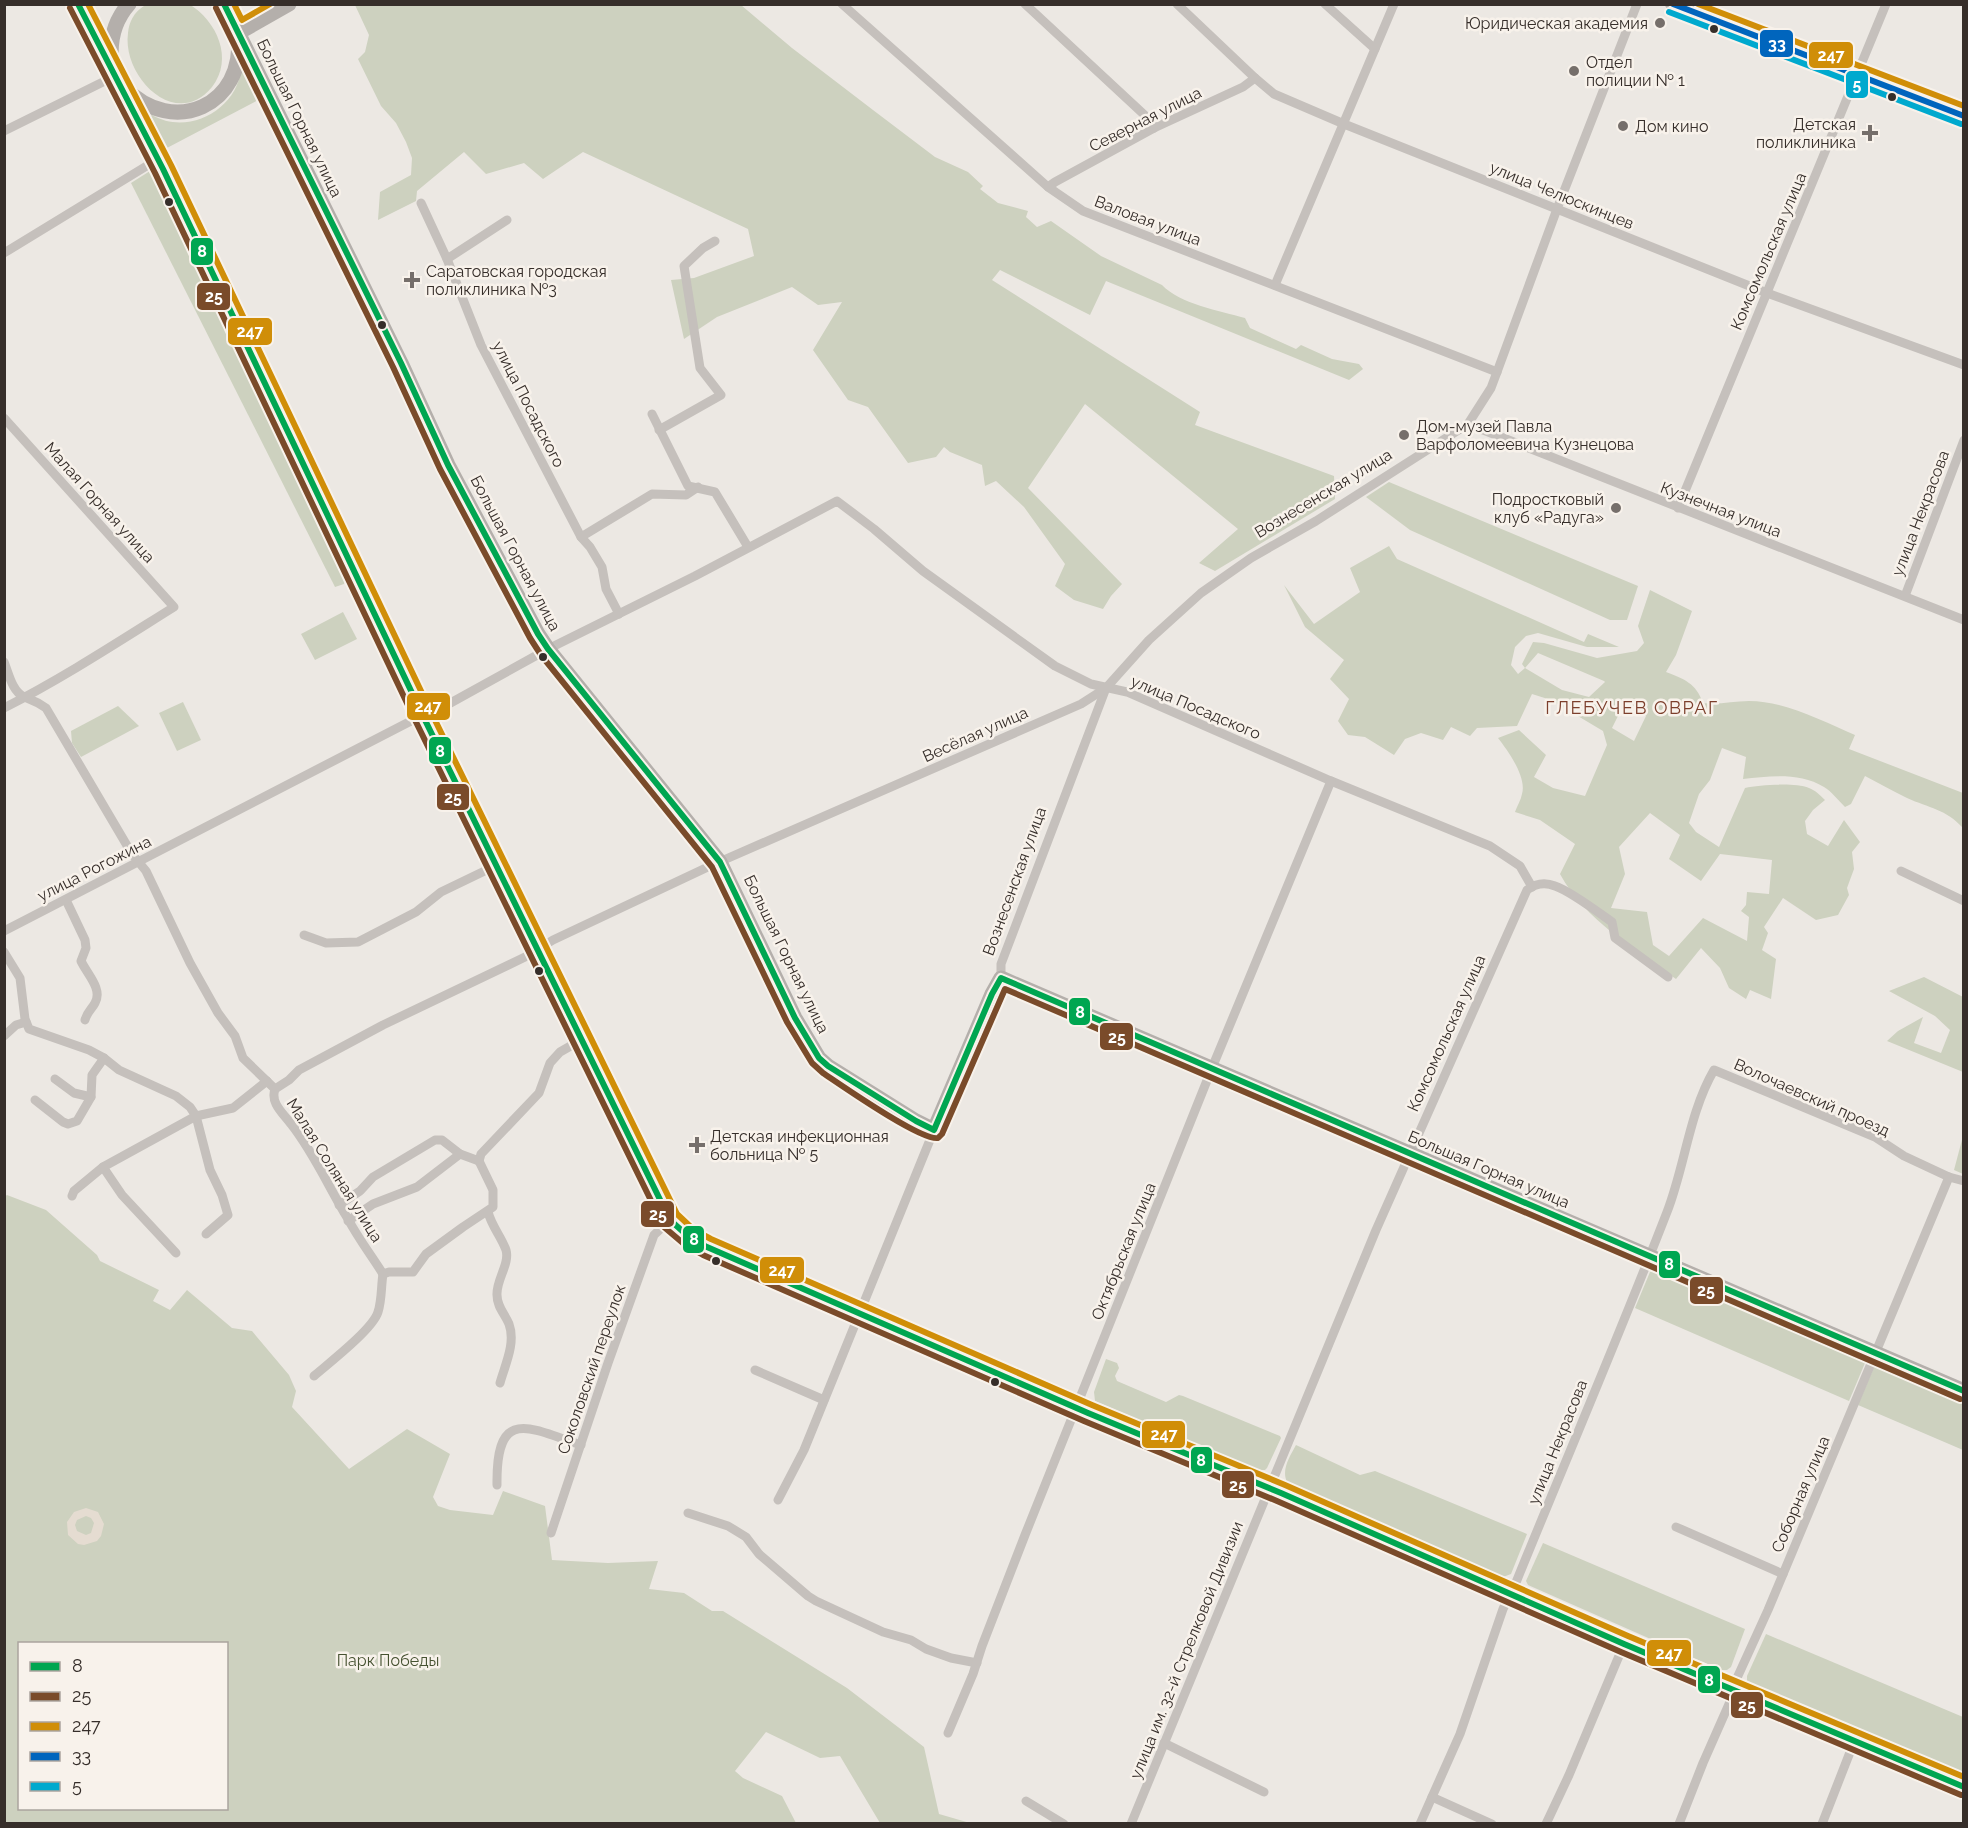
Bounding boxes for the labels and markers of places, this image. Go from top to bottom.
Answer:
place label: Юридическая академия [1465,14,1648,33]
marker: Юридическая академия [1653,16,1667,30]
unlabelled marker [1708,23,1720,35]
place label: Отдел полиции № 1 [1586,53,1685,90]
marker: Отдел полиции № 1 [1567,64,1581,78]
unlabelled marker [1886,91,1898,103]
place label: Детская поликлиника [1756,115,1856,152]
place label: Дом кино [1635,117,1708,136]
marker: Дом кино [1616,119,1630,133]
marker: Детская поликлиника [1861,124,1879,142]
unlabelled marker [163,196,175,208]
place label: Саратовская городская поликлиника №3 [426,262,607,299]
marker: Саратовская городская поликлиника №3 [403,271,421,289]
unlabelled marker [376,319,388,331]
place label: Дом-музей Павла Варфоломеевича Кузнецова [1416,417,1634,454]
marker: Дом-музей Павла Варфоломеевича Кузнецова [1397,428,1411,442]
place label: Подростковый клуб «Радуга» [1492,490,1604,527]
marker: Подростковый клуб «Радуга» [1609,501,1623,515]
unlabelled marker [537,651,549,663]
unlabelled marker [533,965,545,977]
place label: Детская инфекционная больница № 5 [710,1127,889,1164]
marker: Детская инфекционная больница № 5 [688,1136,706,1154]
unlabelled marker [710,1255,722,1267]
unlabelled marker [989,1376,1001,1388]

